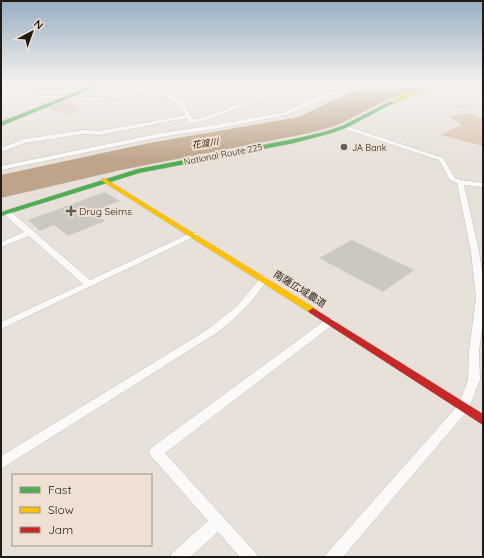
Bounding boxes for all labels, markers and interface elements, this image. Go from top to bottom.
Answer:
north arrow [12,12,52,52]
text: N [31,17,46,32]
water label: 花渡川 [191,135,220,151]
street label: National Route 225 [183,141,263,167]
marker: JA Bank [339,142,349,152]
place label: JA Bank [352,142,387,153]
place label: Drug Seims [79,205,132,218]
marker: Drug Seims [66,206,76,216]
street label: 南薩広域農道 [271,268,329,310]
legend [12,474,152,546]
text: Fast [48,482,72,497]
text: Slow [48,502,74,517]
text: Jam [48,522,73,537]

